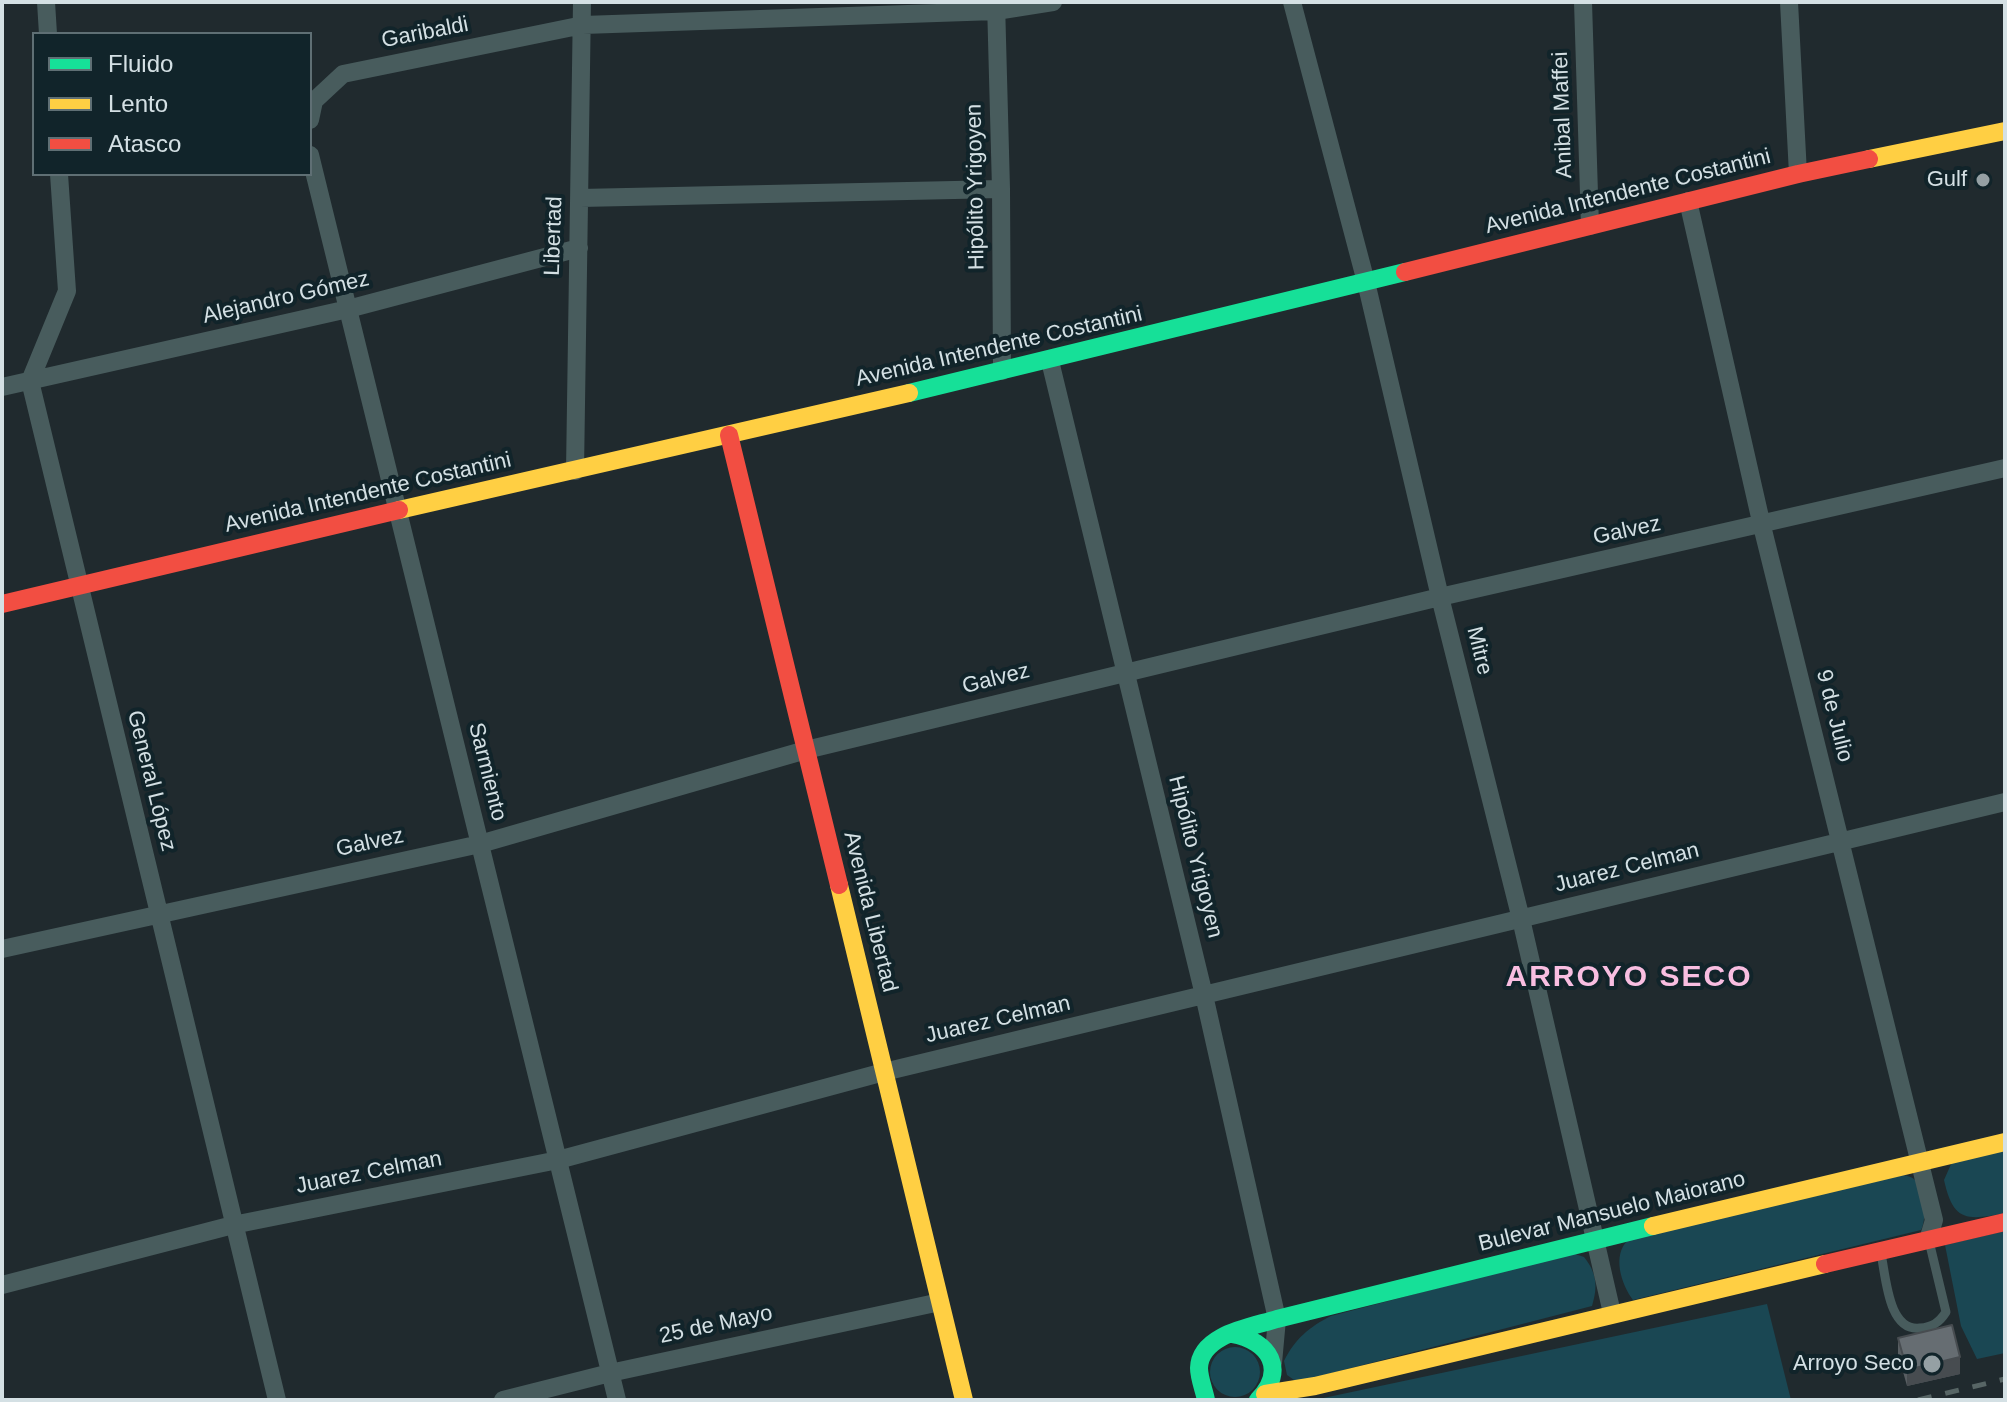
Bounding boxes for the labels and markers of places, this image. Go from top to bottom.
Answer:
place label: Gulf [1927,167,1967,193]
marker: Gulf [1974,171,1992,189]
place label: Arroyo Seco [1793,1351,1914,1377]
marker: Arroyo Seco [1921,1353,1943,1375]

